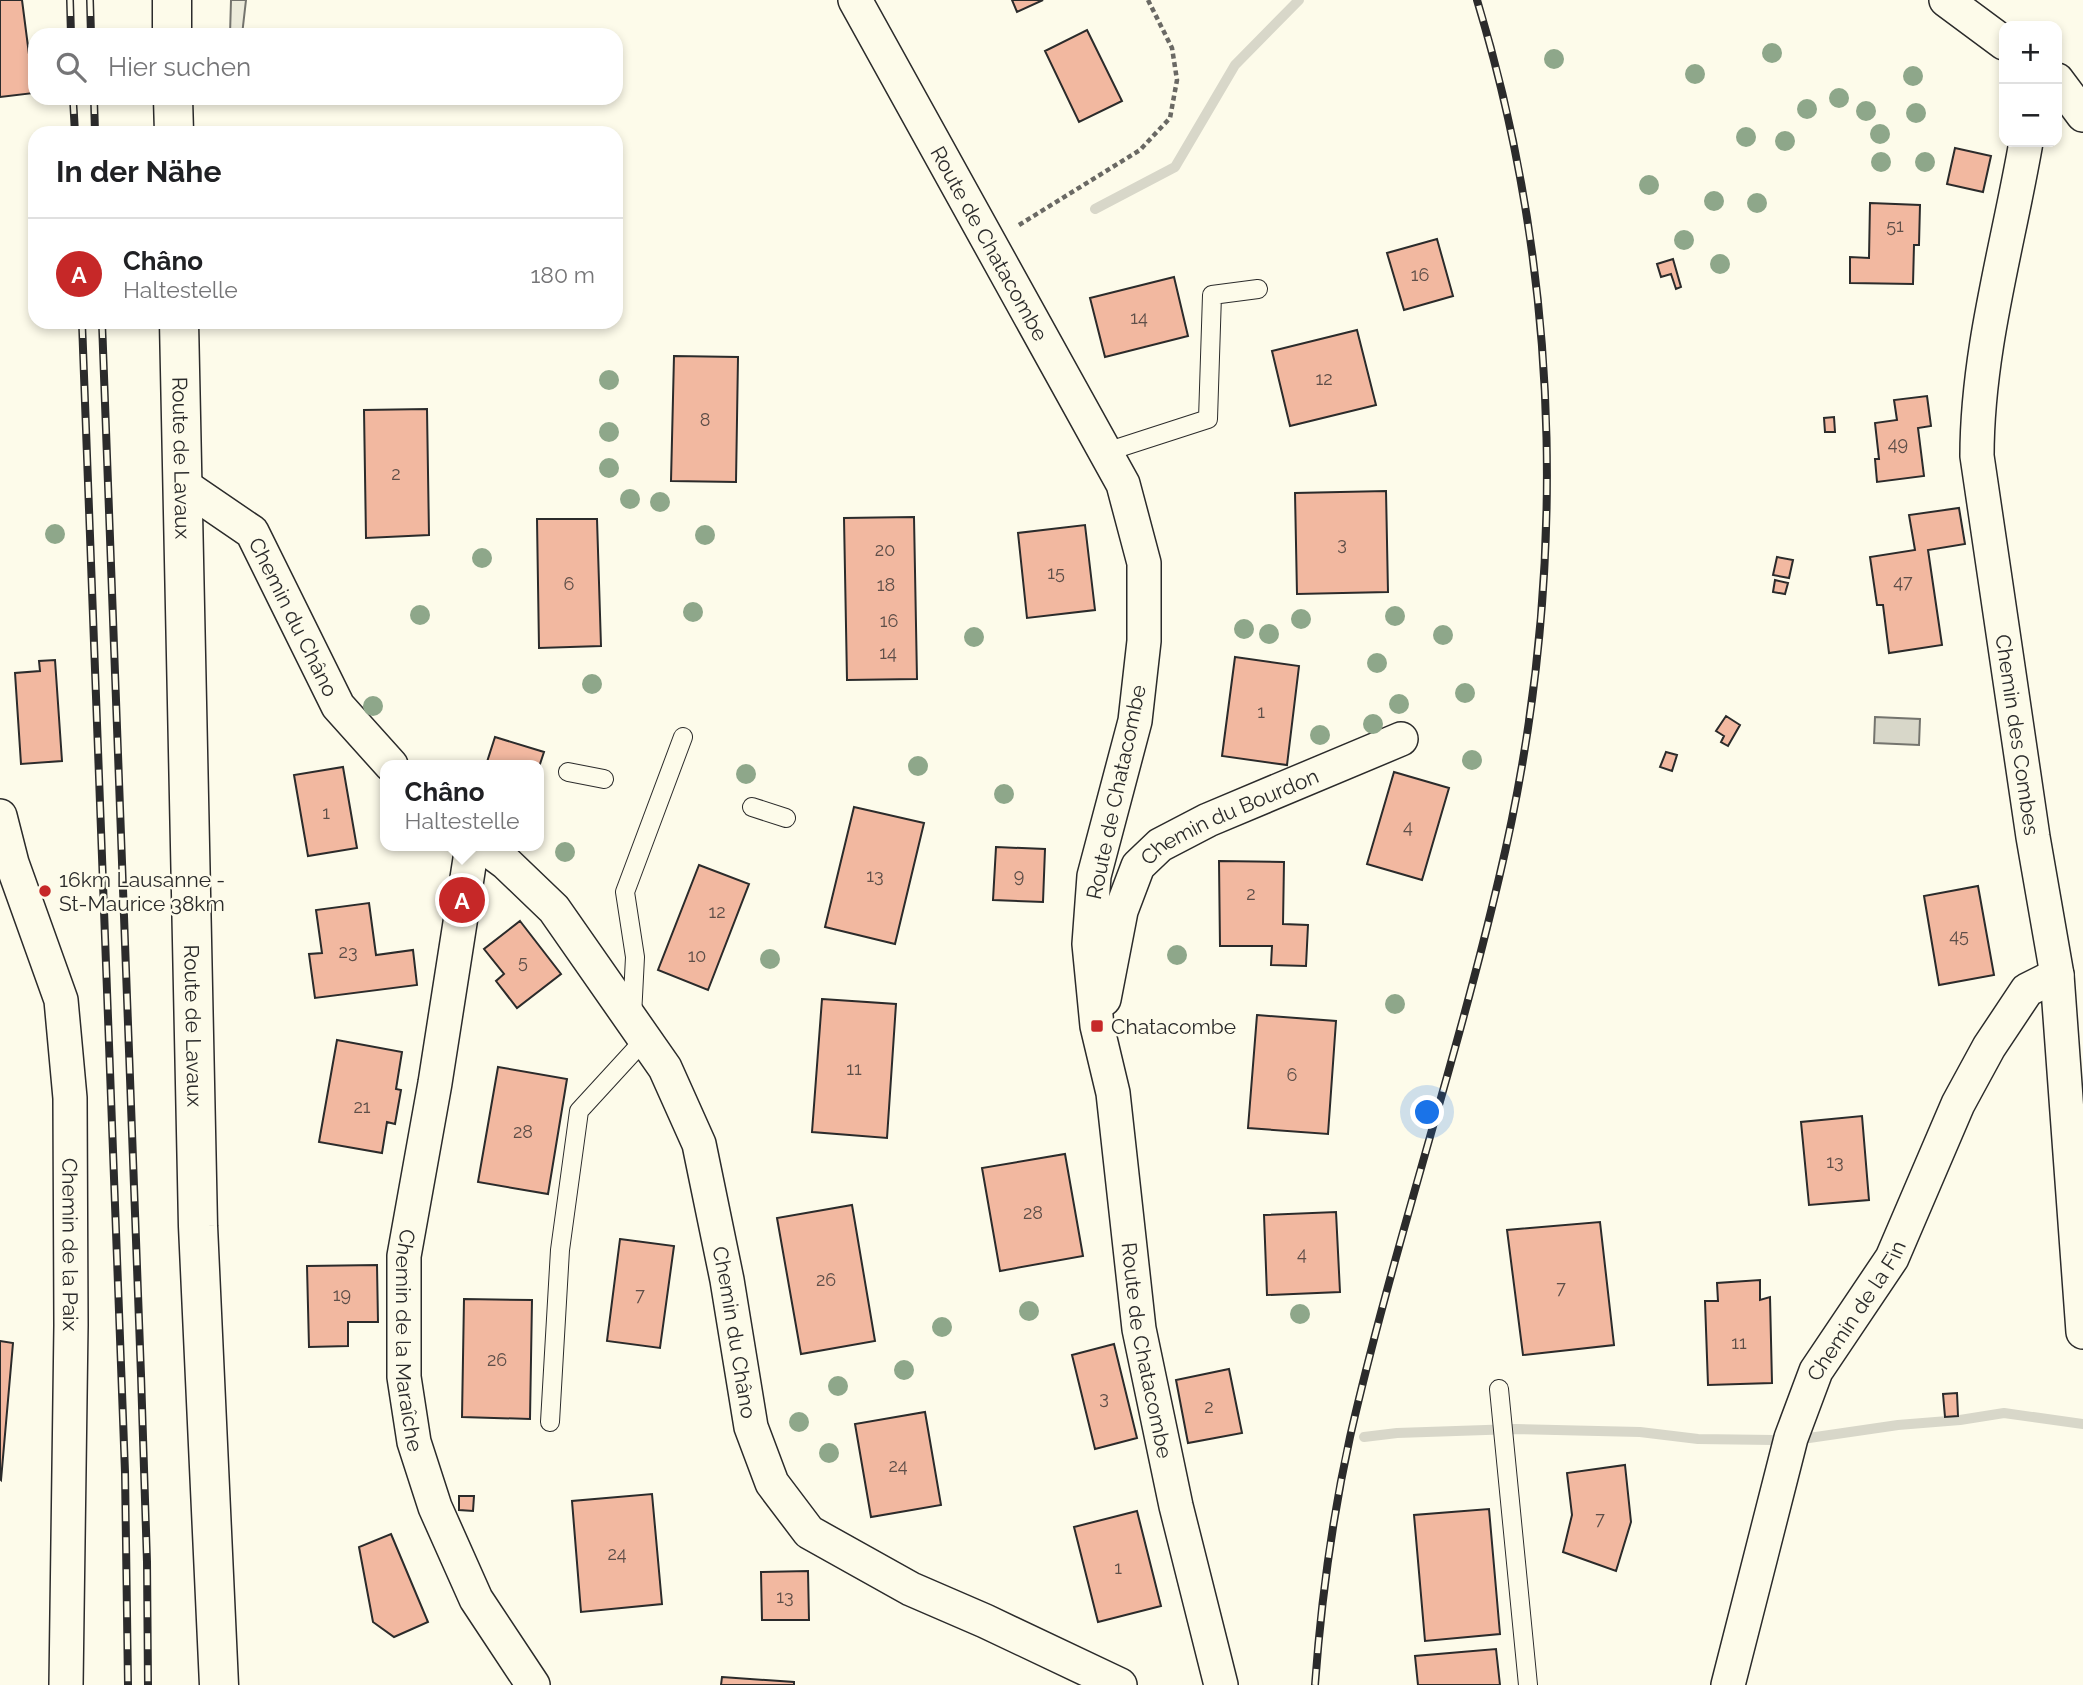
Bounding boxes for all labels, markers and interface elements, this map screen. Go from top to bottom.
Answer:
map controls [1999,21,2062,147]
button: + [1999,21,2062,84]
search box [28,28,623,105]
icon: search [52,48,90,86]
text: Hier suchen [108,52,251,82]
button: − [1999,84,2062,147]
street label: Route de Chatacombe [926,141,1054,345]
text: In der Nähe [56,154,221,189]
house number: 51 [1886,215,1904,236]
text: Châno [123,246,203,276]
text: A [71,261,87,288]
text: 180 m [530,261,595,288]
house number: 16 [1411,264,1429,285]
text: Haltestelle [123,276,238,303]
house number: 14 [1130,307,1148,328]
house number: 12 [1315,368,1333,389]
street label: Route de Lavaux [168,376,196,540]
house number: 8 [700,409,710,430]
house number: 49 [1888,433,1908,454]
house number: 2 [391,463,401,484]
street label: Chemin du Châno [244,533,344,700]
house number: 3 [1337,533,1347,554]
house number: 20 [875,539,895,560]
house number: 15 [1047,562,1065,583]
house number: 47 [1893,571,1913,592]
house number: 6 [564,573,575,594]
house number: 18 [877,574,895,595]
house number: 16 [880,610,898,631]
street label: Chemin des Combes [1991,632,2045,837]
house number: 14 [879,642,897,663]
street label: Route de Chatacombe [1081,682,1151,902]
house number: 1 [1257,701,1265,722]
popup [380,760,544,851]
street label: Chemin du Bourdon [1135,763,1322,870]
text: Châno [405,777,485,807]
house number: 1 [322,802,330,823]
text: Haltestelle [405,807,519,834]
house number: 4 [1403,816,1413,837]
house number: 13 [866,865,884,886]
house number: 9 [1014,865,1024,886]
place label: 16km Lausanne - St-Maurice 38km [59,867,225,916]
pin: A [439,874,485,926]
marker: 16km Lausanne - St-Maurice 38km [37,883,53,899]
house number: 2 [1246,883,1256,904]
house number: 12 [708,901,726,922]
house number: 45 [1949,925,1969,946]
house number: 23 [339,941,358,962]
street label: Route de Lavaux [180,944,208,1108]
house number: 10 [688,945,706,966]
house number: 5 [518,951,528,972]
place label: Chatacombe [1111,1014,1236,1039]
marker: Chatacombe [1089,1018,1105,1034]
house number: 11 [846,1058,862,1079]
house number: 6 [1287,1064,1298,1085]
your location [1410,1095,1444,1129]
house number: 21 [353,1096,371,1117]
house number: 28 [513,1121,533,1142]
house number: 13 [1826,1151,1844,1172]
street label: Chemin de la Paix [58,1158,84,1332]
house number: 28 [1023,1202,1043,1223]
street label: Chemin de la Maraîche [392,1227,429,1455]
street label: Chemin de la Fin [1801,1237,1911,1384]
street label: Route de Chatacombe [1117,1241,1178,1460]
house number: 4 [1297,1243,1307,1264]
street label: Chemin du Châno [708,1244,762,1420]
house number: 26 [816,1269,836,1290]
house number: 7 [1556,1277,1566,1298]
house number: 19 [333,1284,351,1305]
house number: 7 [635,1284,645,1305]
house number: 11 [1731,1332,1747,1353]
house number: 26 [487,1349,507,1370]
house number: 3 [1099,1387,1109,1408]
house number: 2 [1204,1396,1214,1417]
house number: 24 [888,1455,908,1476]
house number: 7 [1595,1508,1605,1529]
house number: 24 [607,1543,627,1564]
house number: 1 [1114,1557,1122,1578]
house number: 13 [776,1586,794,1607]

